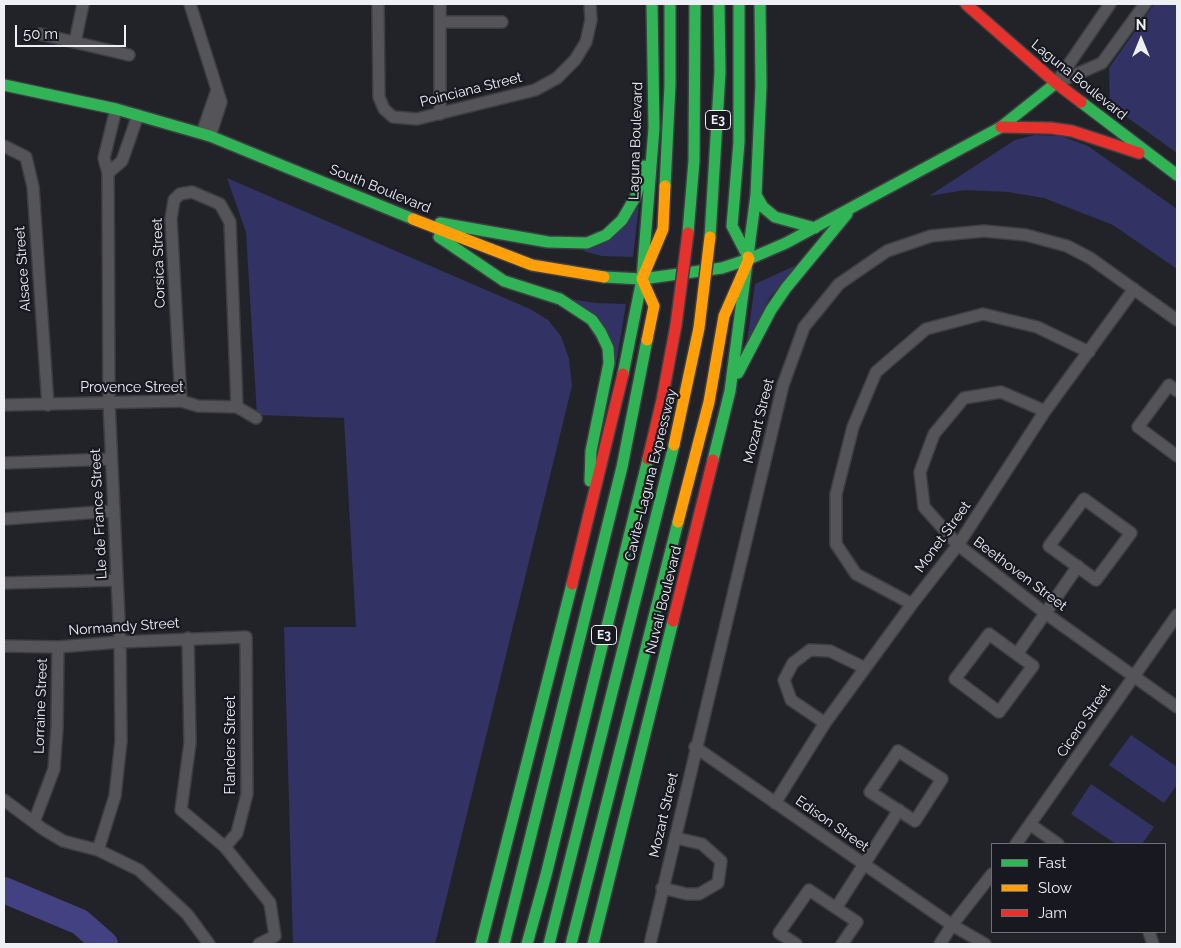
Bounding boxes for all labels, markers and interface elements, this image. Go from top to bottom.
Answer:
scale bar [18,15,129,47]
north arrow [1116,15,1166,65]
text: N [1136,17,1146,33]
text: 50 m [23,25,58,43]
street label: Laguna Boulevard [1028,36,1130,124]
street label: Poinciana Street [418,69,524,111]
street label: Laguna Boulevard [626,82,646,200]
road number: E3 [706,110,730,130]
street label: South Boulevard [327,161,433,217]
street label: Corsica Street [149,218,169,308]
street label: Alsace Street [12,226,34,312]
street label: Mozart Street [740,377,778,465]
street label: Provence Street [80,380,184,396]
street label: Cavite–Laguna Expressway [621,387,681,563]
street label: Lle de France Street [87,448,111,580]
street label: Monet Street [912,498,974,576]
street label: Beethoven Street [970,533,1070,615]
street label: Nuvali Boulevard [642,544,686,656]
street label: Normandy Street [68,615,180,639]
road number: E3 [592,626,616,644]
street label: Lorraine Street [31,658,51,754]
street label: Cicero Street [1054,682,1114,760]
street label: Flanders Street [223,696,239,794]
street label: Mozart Street [646,771,682,859]
street label: Edison Street [792,793,872,855]
legend [991,843,1166,933]
text: Fast [1038,854,1066,872]
text: Slow [1038,879,1072,897]
text: Jam [1038,904,1067,922]

